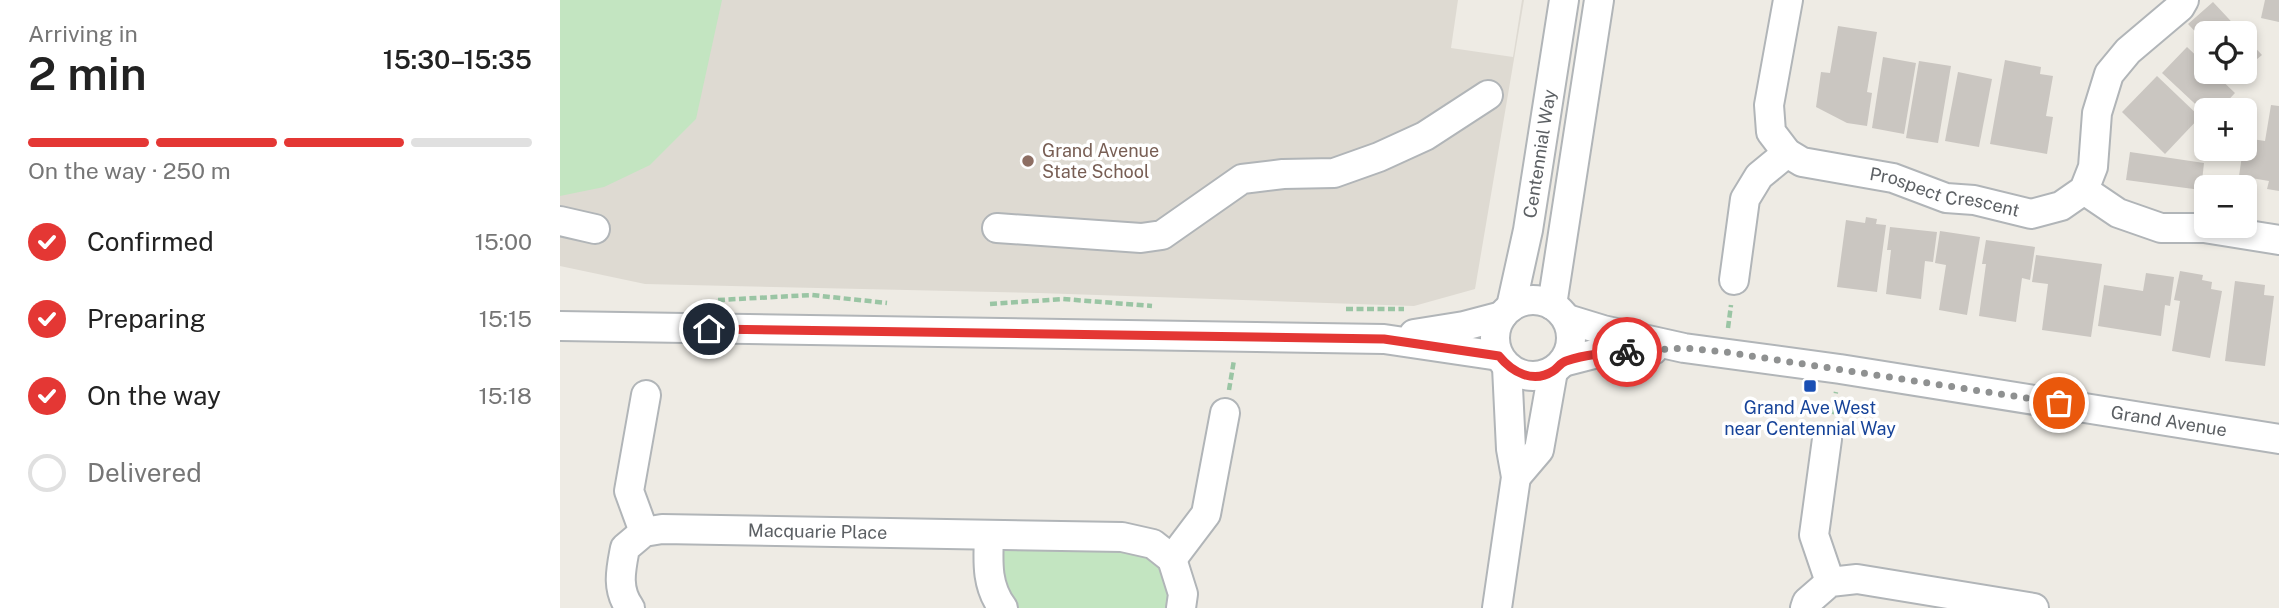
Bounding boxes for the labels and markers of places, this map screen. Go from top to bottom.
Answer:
place label: Grand Avenue State School [1042,140,1159,182]
marker: Grand Avenue State School [1020,153,1036,169]
pin [679,299,739,359]
pin [2029,373,2089,433]
marker: Grand Ave West near Centennial Way [1802,378,1818,394]
place label: Grand Ave West near Centennial Way [1724,397,1896,439]

